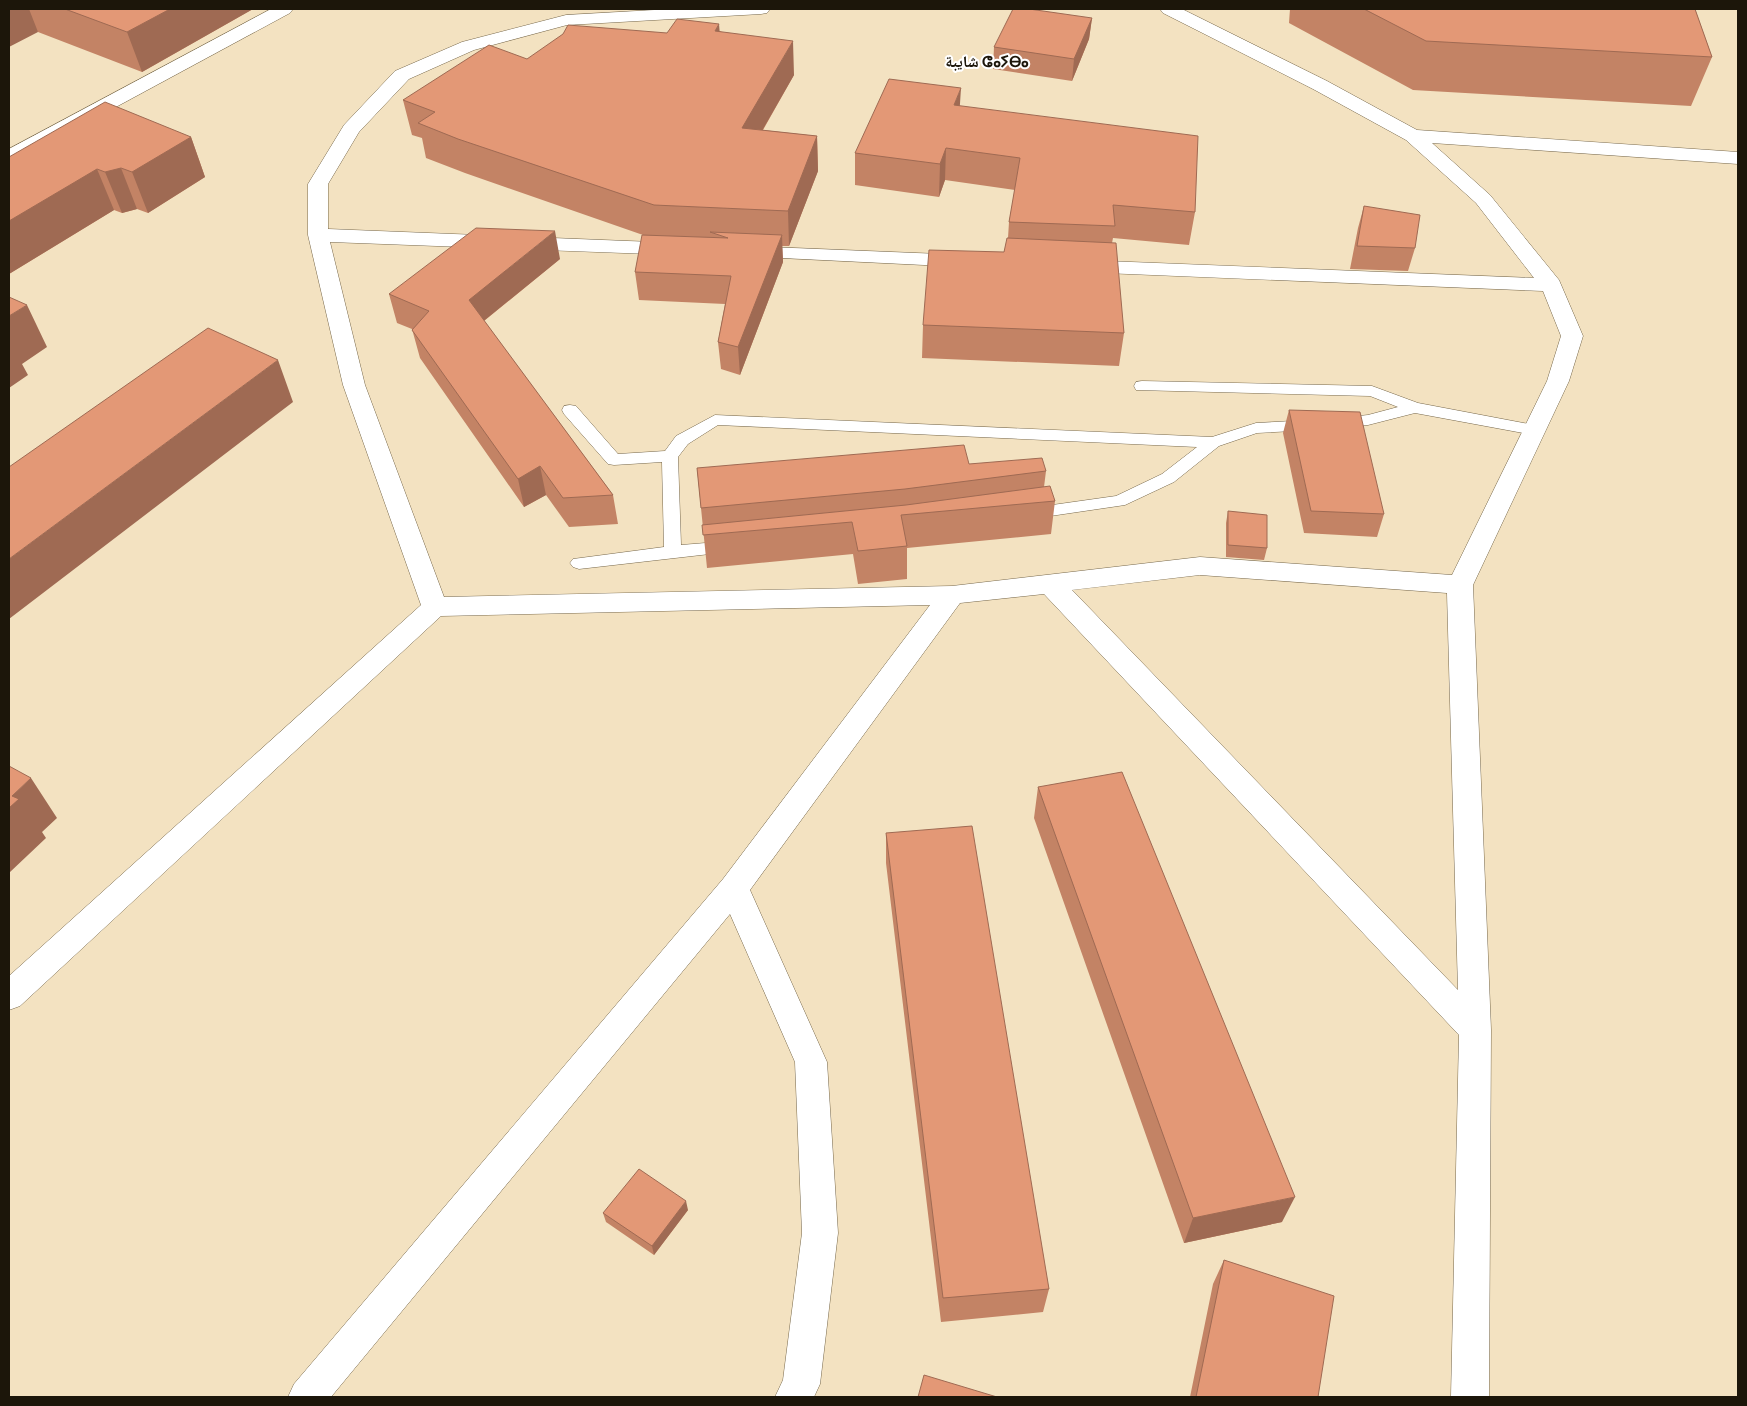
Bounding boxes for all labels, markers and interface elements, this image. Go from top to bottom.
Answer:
district label: شايبة ⵛⴰⵢⴱⴰ [945,50,1029,72]

